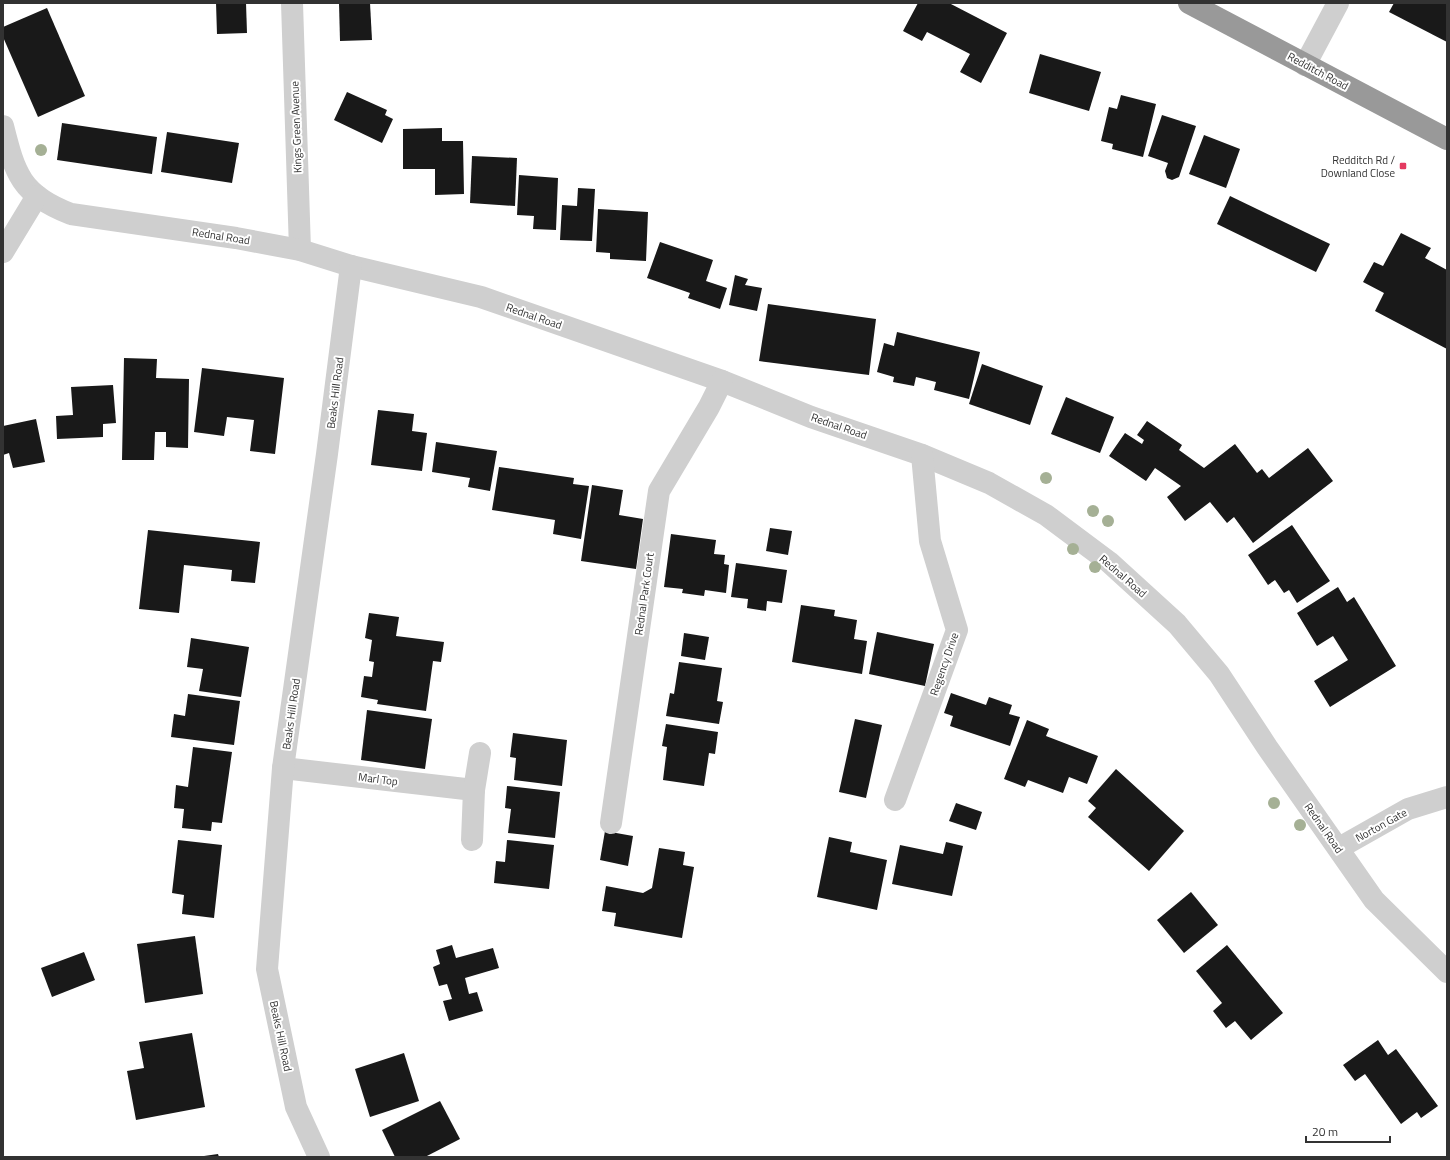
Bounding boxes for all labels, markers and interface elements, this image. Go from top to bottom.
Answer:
street label: Redditch Road [1285,48,1352,94]
street label: Kings Green Avenue [286,80,306,173]
place label: Redditch Rd / Downland Close [1321,152,1395,181]
marker: Redditch Rd / Downland Close [1398,161,1408,171]
street label: Rednal Road [191,224,251,248]
street label: Rednal Road [504,299,564,333]
street label: Beaks Hill Road [323,356,347,430]
street label: Rednal Road [809,409,869,443]
street label: Rednal Road [1096,551,1150,601]
street label: Rednal Park Court [630,552,658,636]
street label: Regency Drive [926,630,962,698]
street label: Beaks Hill Road [278,677,304,751]
street label: Marl Top [357,769,399,789]
street label: Rednal Road [1301,800,1347,857]
street label: Norton Gate [1352,804,1410,846]
street label: Beaks Hill Road [266,999,296,1073]
scale bar [1306,1118,1390,1144]
text: 20 m [1312,1122,1338,1141]

